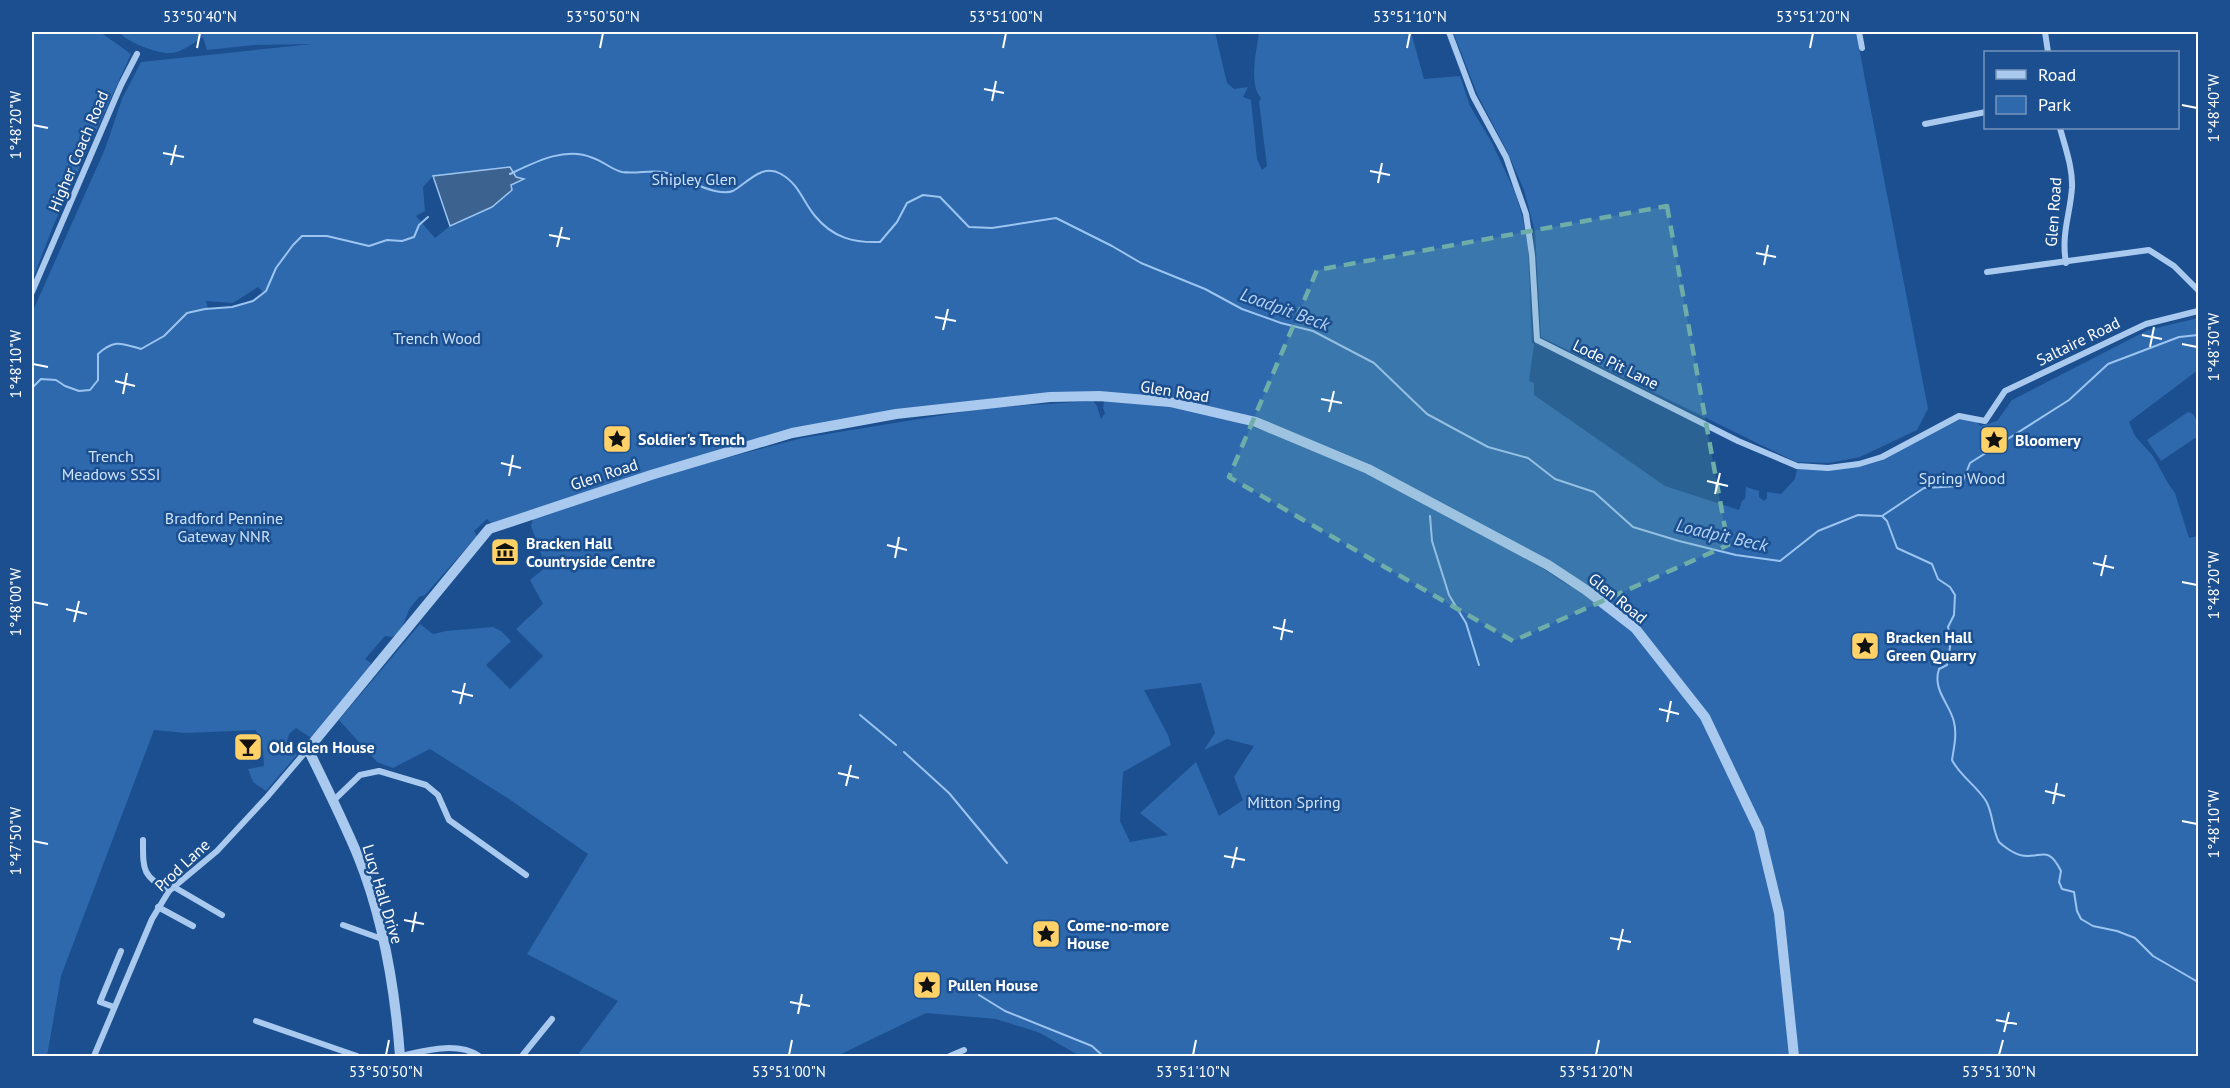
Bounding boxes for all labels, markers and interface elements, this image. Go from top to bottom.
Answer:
text: 53°50'40"N [163,7,237,26]
text: 53°50'50"N [566,7,640,26]
text: 53°51'00"N [969,7,1043,26]
text: 53°51'10"N [1373,7,1447,26]
text: 53°51'20"N [1776,7,1850,26]
legend [1984,51,2179,129]
text: Road [2038,63,2076,86]
text: 1°48'40"W [2204,73,2223,142]
street label: Higher Coach Road [44,88,112,214]
text: 1°48'20"W [6,90,25,159]
text: Park [2038,93,2071,116]
park label: Shipley Glen [651,169,737,189]
street label: Glen Road [2041,177,2065,247]
water label: Loadpit Beck [1237,282,1334,336]
street label: Saltaire Road [2033,312,2123,370]
text: 1°48'30"W [2204,312,2223,381]
park label: Trench Wood [393,328,481,348]
text: 1°48'10"W [6,329,25,398]
street label: Lode Pit Lane [1570,335,1662,393]
street label: Glen Road [1139,376,1211,406]
place icon: Soldier's Trench [601,423,633,455]
place icon: Bloomery [1978,424,2010,456]
place label: Soldier's Trench [638,429,745,449]
place label: Bloomery [2015,430,2081,450]
park label: Trench Meadows SSSI [62,446,160,484]
street label: Glen Road [568,454,640,494]
park label: Spring Wood [1919,468,2005,488]
park label: Bradford Pennine Gateway NNR [165,508,283,546]
water label: Loadpit Beck [1674,513,1771,557]
place label: Bracken Hall Countryside Centre [526,533,655,571]
museum icon: Bracken Hall Countryside Centre [489,536,521,568]
text: 1°48'20"W [2204,550,2223,619]
text: 1°48'00"W [6,567,25,636]
street label: Glen Road [1585,568,1651,628]
place label: Bracken Hall Green Quarry [1886,627,1977,665]
place icon: Bracken Hall Green Quarry [1849,630,1881,662]
bar icon: Old Glen House [232,731,264,763]
place label: Old Glen House [269,737,375,757]
text: 1°48'10"W [2204,789,2223,858]
park label: Mitton Spring [1247,792,1341,812]
text: 1°47'50"W [6,806,25,875]
street label: Prod Lane [150,834,214,896]
street label: Lucy Hall Drive [358,842,408,946]
place label: Come-no-more House [1067,915,1169,953]
place icon: Come-no-more House [1030,918,1062,950]
place icon: Pullen House [911,969,943,1001]
place label: Pullen House [948,975,1038,995]
text: 53°50'50"N [349,1062,423,1081]
text: 53°51'00"N [752,1062,826,1081]
text: 53°51'10"N [1156,1062,1230,1081]
text: 53°51'20"N [1559,1062,1633,1081]
text: 53°51'30"N [1962,1062,2036,1081]

